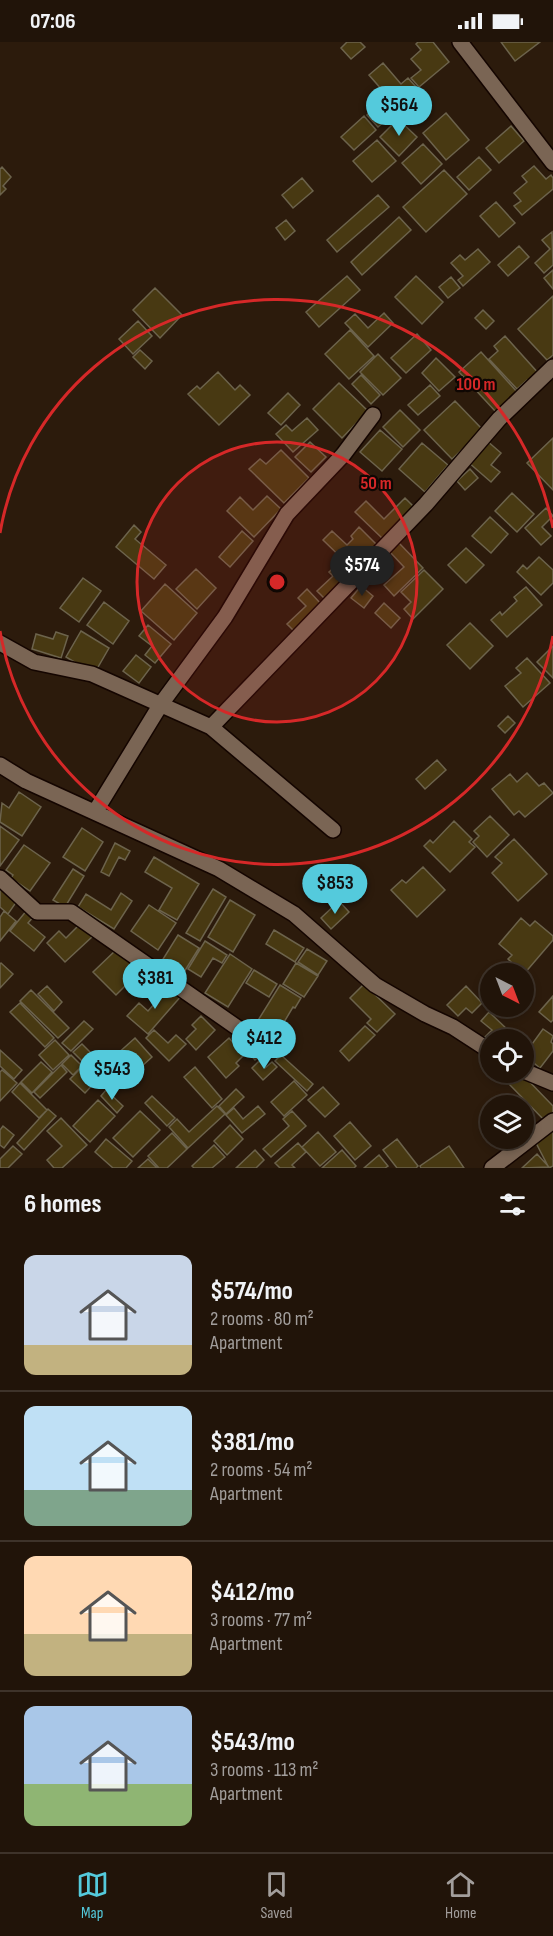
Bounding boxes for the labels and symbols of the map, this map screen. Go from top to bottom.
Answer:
pin: $564 [363,86,435,137]
text: 100 m [457,374,496,395]
text: 50 m [360,473,392,494]
pin: $574 [326,546,398,597]
centre of rings [267,572,287,592]
pin: $853 [299,864,371,915]
pin: $381 [119,959,191,1010]
north arrow [480,963,534,1017]
pin: $412 [228,1019,300,1070]
pin: $543 [76,1050,148,1101]

